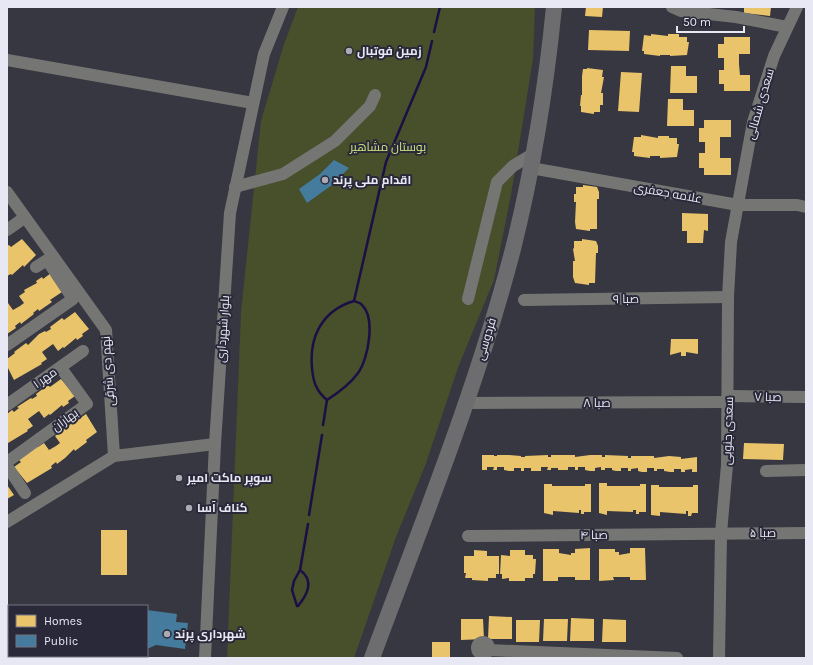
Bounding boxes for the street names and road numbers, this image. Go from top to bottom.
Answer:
street label: سعدی شمالی [743,67,777,141]
street label: علامه جعفری [633,180,703,206]
street label: صبا ۹ [613,292,639,306]
street label: بلوار شهرداری [214,295,232,363]
street label: فردوسی [473,316,499,362]
street label: نهم دی شرقی [99,335,118,406]
street label: مهر ۱ [30,365,60,391]
street label: صبا ۷ [754,390,782,404]
street label: صبا ۸ [583,396,611,410]
street label: سعدی جنوبی [720,396,736,465]
street label: بهاران [49,406,81,434]
street label: صبا ۵ [750,526,776,540]
street label: صبا ۴ [580,528,608,542]

